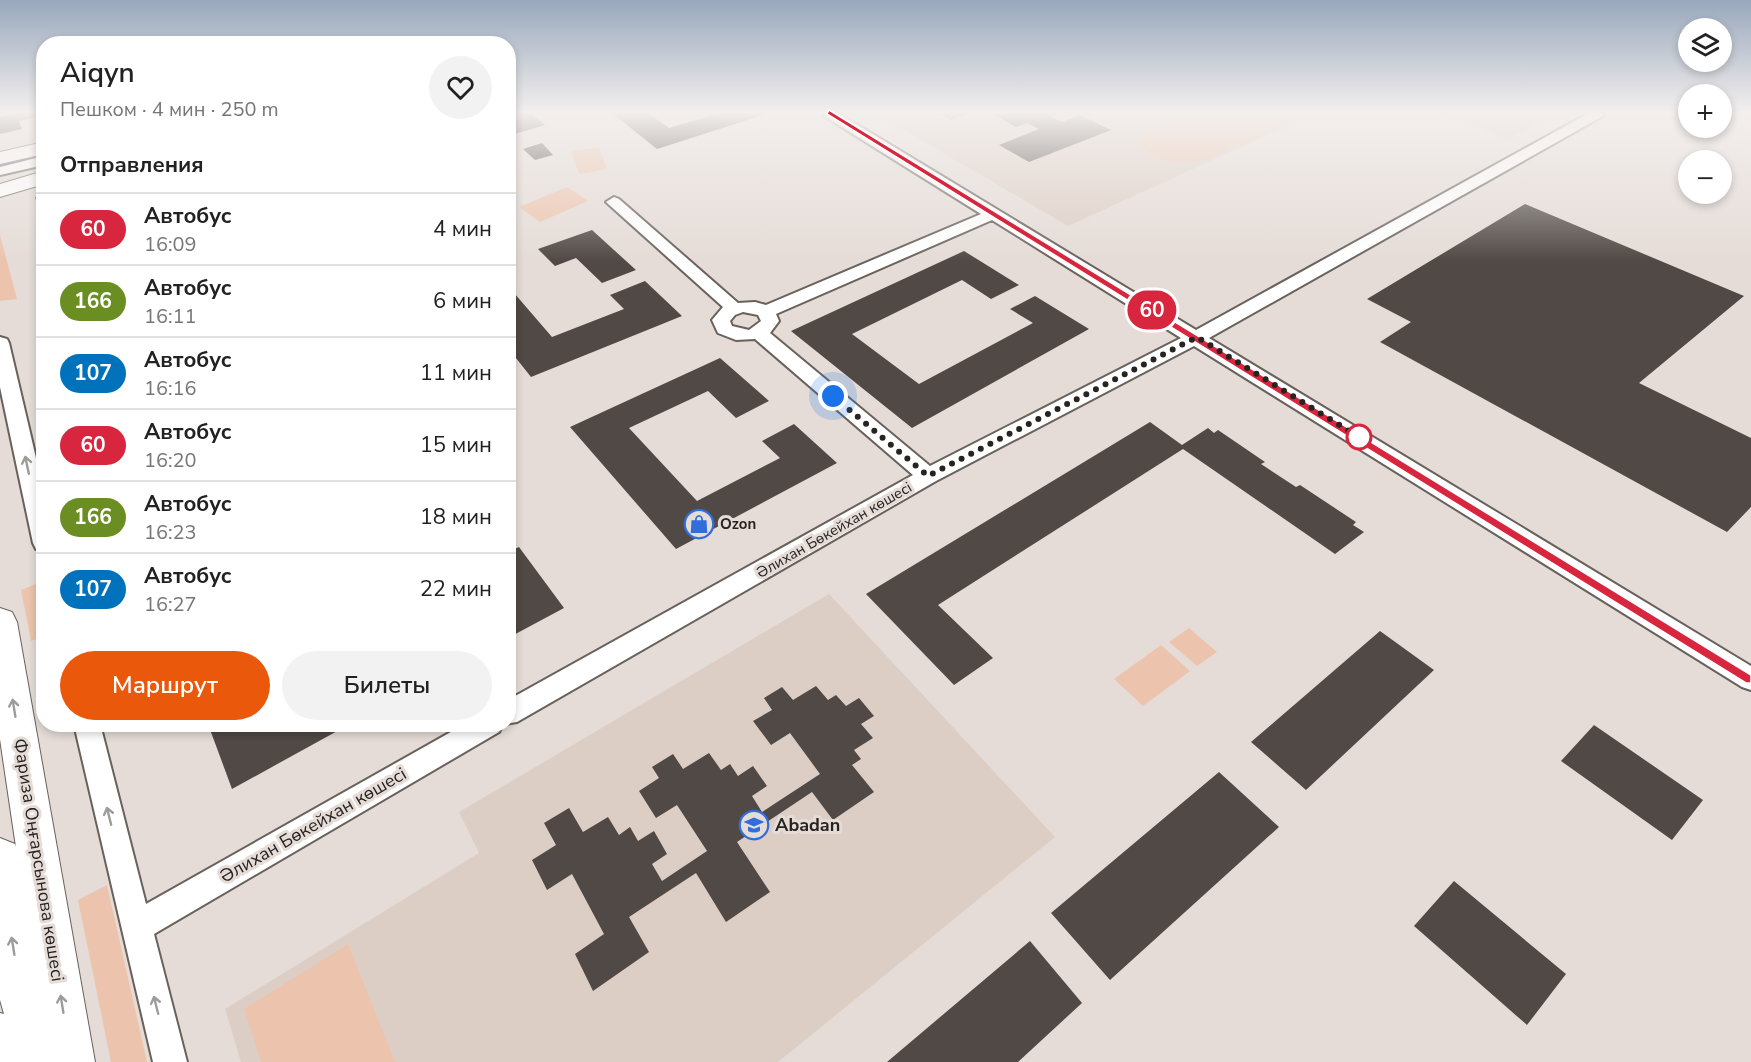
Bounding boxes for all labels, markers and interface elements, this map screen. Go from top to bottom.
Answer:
map controls [1678,18,1732,204]
button: layers [1678,18,1732,72]
text: Aiqyn [60,54,135,92]
button: heart [429,56,492,119]
button: + [1678,84,1732,138]
text: Пешком · 4 мин · 250 m [60,96,279,123]
text: Отправления [60,150,204,180]
button: − [1678,150,1732,204]
text: Автобус [144,201,232,231]
text: 4 мин [433,214,492,244]
text: 60 [80,215,106,243]
text: 16:09 [144,231,197,258]
text: Автобус [144,273,232,303]
text: 6 мин [433,286,492,316]
text: 166 [74,287,112,315]
line badge: 60 [1125,290,1179,330]
text: 60 [1139,296,1165,324]
text: 16:11 [144,303,197,330]
text: Автобус [144,345,232,375]
text: 11 мин [420,358,492,388]
text: 107 [74,359,112,387]
text: 16:16 [144,375,197,402]
your location [818,381,848,411]
text: Автобус [144,417,232,447]
unlabelled marker [1346,424,1372,450]
text: 15 мин [420,430,492,460]
text: 60 [80,431,106,459]
text: 16:20 [144,447,197,474]
one-way arrow [20,456,32,475]
street label: Әлихан Бөкейхан көшесі [753,477,915,583]
text: Автобус [144,489,232,519]
text: 18 мин [420,502,492,532]
text: 166 [74,503,112,531]
shop icon: Ozon [683,508,715,540]
place label: Ozon [720,514,756,534]
text: 16:23 [144,519,197,546]
text: Автобус [144,561,232,591]
text: 22 мин [420,574,492,604]
text: 107 [74,575,112,603]
text: 16:27 [144,591,197,618]
button: Маршрут [60,651,270,720]
button: Билеты [282,651,492,720]
one-way arrow [9,699,20,718]
street label: Фариза Оңғарсынова көшесі [8,737,70,983]
street label: Әлихан Бөкейхан көшесі [215,762,411,888]
one-way arrow [103,807,115,826]
school or university icon: Abadan [738,809,770,841]
place label: Abadan [775,813,840,837]
one-way arrow [8,937,19,957]
one-way arrow [56,995,67,1015]
one-way arrow [149,996,161,1015]

